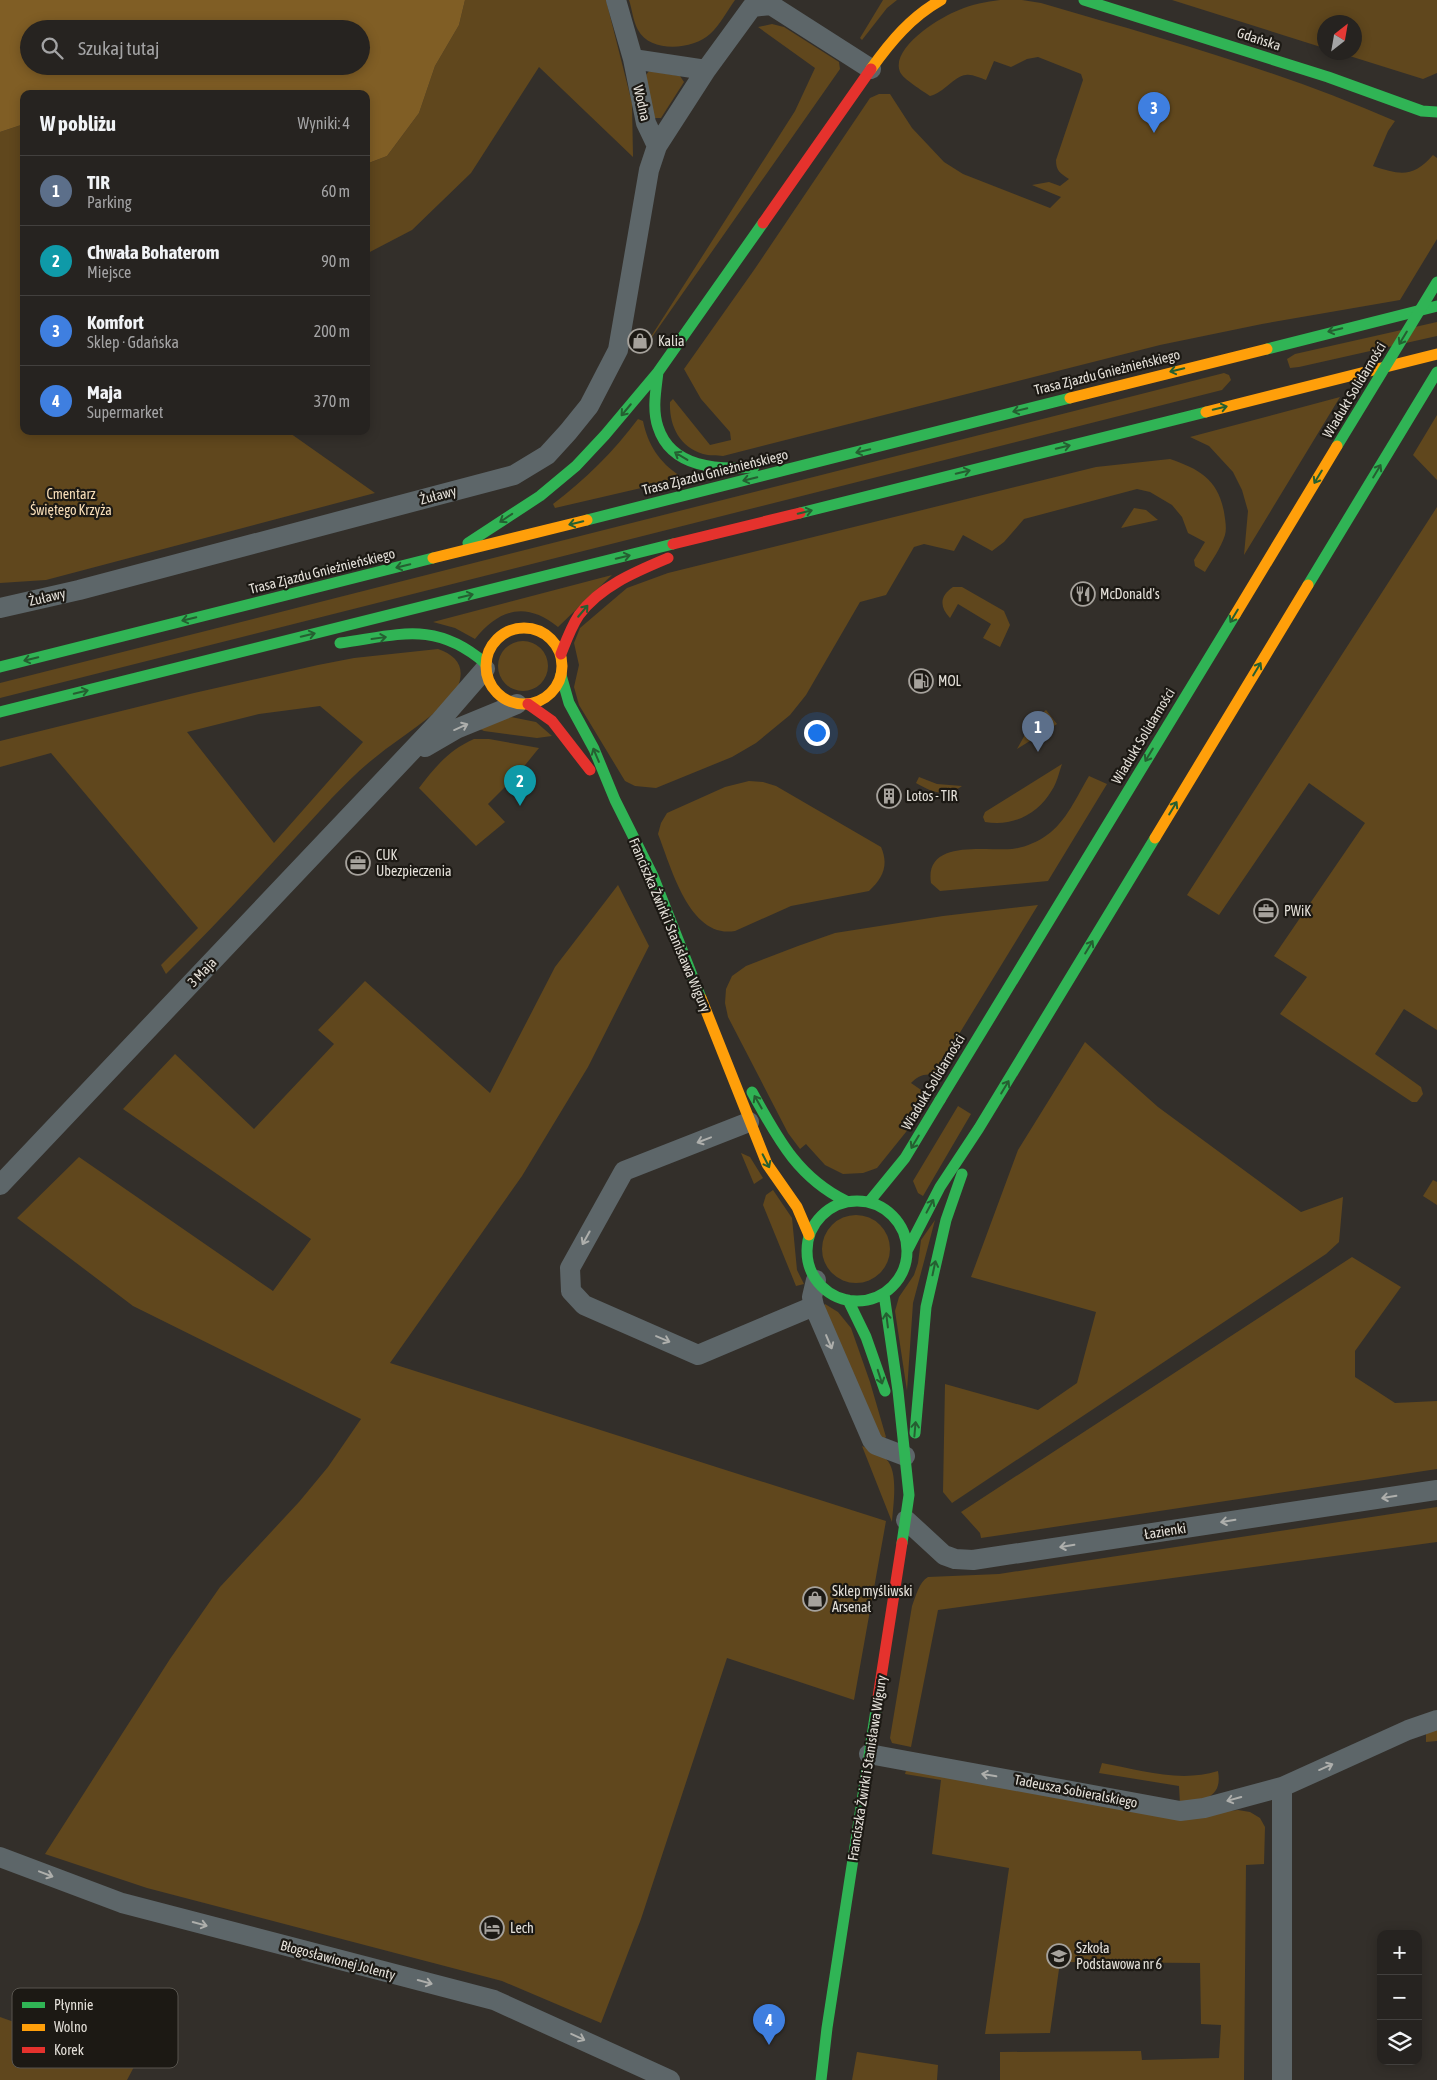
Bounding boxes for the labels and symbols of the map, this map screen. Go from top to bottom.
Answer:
north arrow [1317,15,1362,60]
street label: Gdańska [1235,24,1283,54]
street label: Wodna [630,84,654,122]
pin: 3 [1138,92,1170,133]
one-way arrow [1328,326,1344,335]
shop icon: Kalia [627,328,653,354]
one-way arrow [1397,331,1407,345]
place label: Kalia [658,333,685,349]
street label: Wiadukt Solidarności [1319,339,1389,441]
street label: Trasa Zjazdu Gnieźnieńskiego [1032,346,1182,398]
one-way arrow [1170,366,1186,375]
one-way arrow [621,403,632,416]
one-way arrow [1212,403,1228,412]
one-way arrow [1013,406,1029,415]
one-way arrow [1054,442,1070,451]
street label: Trasa Zjazdu Gnieźnieńskiego [640,446,790,498]
one-way arrow [855,446,871,456]
one-way arrow [674,450,688,460]
one-way arrow [1372,465,1382,479]
one-way arrow [954,467,970,476]
one-way arrow [1313,470,1324,484]
one-way arrow [743,475,759,484]
street label: Żuławy [418,482,458,508]
park label: Cmentarz Świętego Krzyża [30,486,112,518]
one-way arrow [797,507,813,516]
one-way arrow [500,513,514,523]
one-way arrow [568,519,584,528]
street label: Trasa Zjazdu Gnieźnieńskiego [247,545,397,597]
one-way arrow [615,552,631,561]
one-way arrow [395,562,411,571]
restaurant icon: McDonald's [1070,581,1096,607]
street label: Żuławy [27,585,67,609]
place label: McDonald's [1100,586,1160,602]
one-way arrow [457,591,473,600]
one-way arrow [577,605,588,618]
one-way arrow [1228,608,1238,622]
one-way arrow [181,615,197,625]
one-way arrow [300,630,316,639]
one-way arrow [371,632,387,642]
one-way arrow [24,655,40,664]
one-way arrow [1252,663,1262,677]
fuel station icon: MOL [908,668,934,694]
place label: MOL [938,673,962,689]
street label: Wiadukt Solidarności [1108,685,1178,787]
one-way arrow [73,687,89,696]
pin: 1 [1022,711,1054,752]
your location [804,720,830,746]
one-way arrow [453,722,468,732]
one-way arrow [1144,747,1154,761]
one-way arrow [591,748,601,763]
pin: 2 [504,765,536,806]
building icon: Lotos - TIR [876,783,902,809]
place label: Lotos - TIR [906,788,957,804]
one-way arrow [1168,802,1178,816]
street label: Franciszka Żwirki i Stanisława Wigury [626,835,714,1015]
place label: CUK Ubezpieczenia [376,847,451,879]
office icon: CUK Ubezpieczenia [345,850,371,876]
office icon: PWiK [1253,898,1279,924]
place label: PWiK [1284,903,1311,919]
one-way arrow [1084,941,1094,955]
street label: 3 Maja [184,954,220,990]
street label: Wiadukt Solidarności [898,1031,968,1133]
one-way arrow [1000,1080,1010,1094]
one-way arrow [752,1096,762,1110]
one-way arrow [909,1134,919,1148]
one-way arrow [696,1137,711,1146]
one-way arrow [761,1154,771,1169]
one-way arrow [926,1199,935,1214]
one-way arrow [581,1231,591,1246]
one-way arrow [930,1260,939,1276]
one-way arrow [882,1313,892,1329]
one-way arrow [825,1334,835,1349]
one-way arrow [655,1335,670,1345]
one-way arrow [876,1369,886,1385]
one-way arrow [911,1421,920,1437]
one-way arrow [1381,1492,1397,1502]
one-way arrow [1220,1517,1236,1527]
street label: Łazienki [1143,1520,1187,1542]
one-way arrow [1060,1541,1076,1551]
place label: Sklep myśliwski Arsenał [832,1583,913,1615]
shop icon: Sklep myśliwski Arsenał [802,1586,828,1612]
street label: Franciszka Żwirki i Stanisława Wigury [844,1674,890,1862]
one-way arrow [1318,1762,1333,1771]
one-way arrow [981,1770,997,1780]
street label: Tadeusza Sobieralskiego [1013,1771,1139,1811]
one-way arrow [1227,1795,1243,1805]
one-way arrow [37,1870,53,1879]
hotel icon: Lech [479,1915,505,1941]
one-way arrow [192,1919,208,1929]
place label: Lech [510,1920,534,1936]
street label: Błogosławionej Jolenty [279,1937,397,1983]
place label: Szkoła Podstawowa nr 6 [1076,1940,1163,1972]
school or university icon: Szkoła Podstawowa nr 6 [1046,1943,1072,1969]
one-way arrow [417,1978,433,1988]
legend [12,1988,178,2068]
text: Płynnie [54,1997,93,2013]
pin: 4 [753,2004,785,2045]
text: Wolno [54,2019,87,2035]
one-way arrow [570,2033,585,2042]
text: Korek [54,2042,84,2058]

